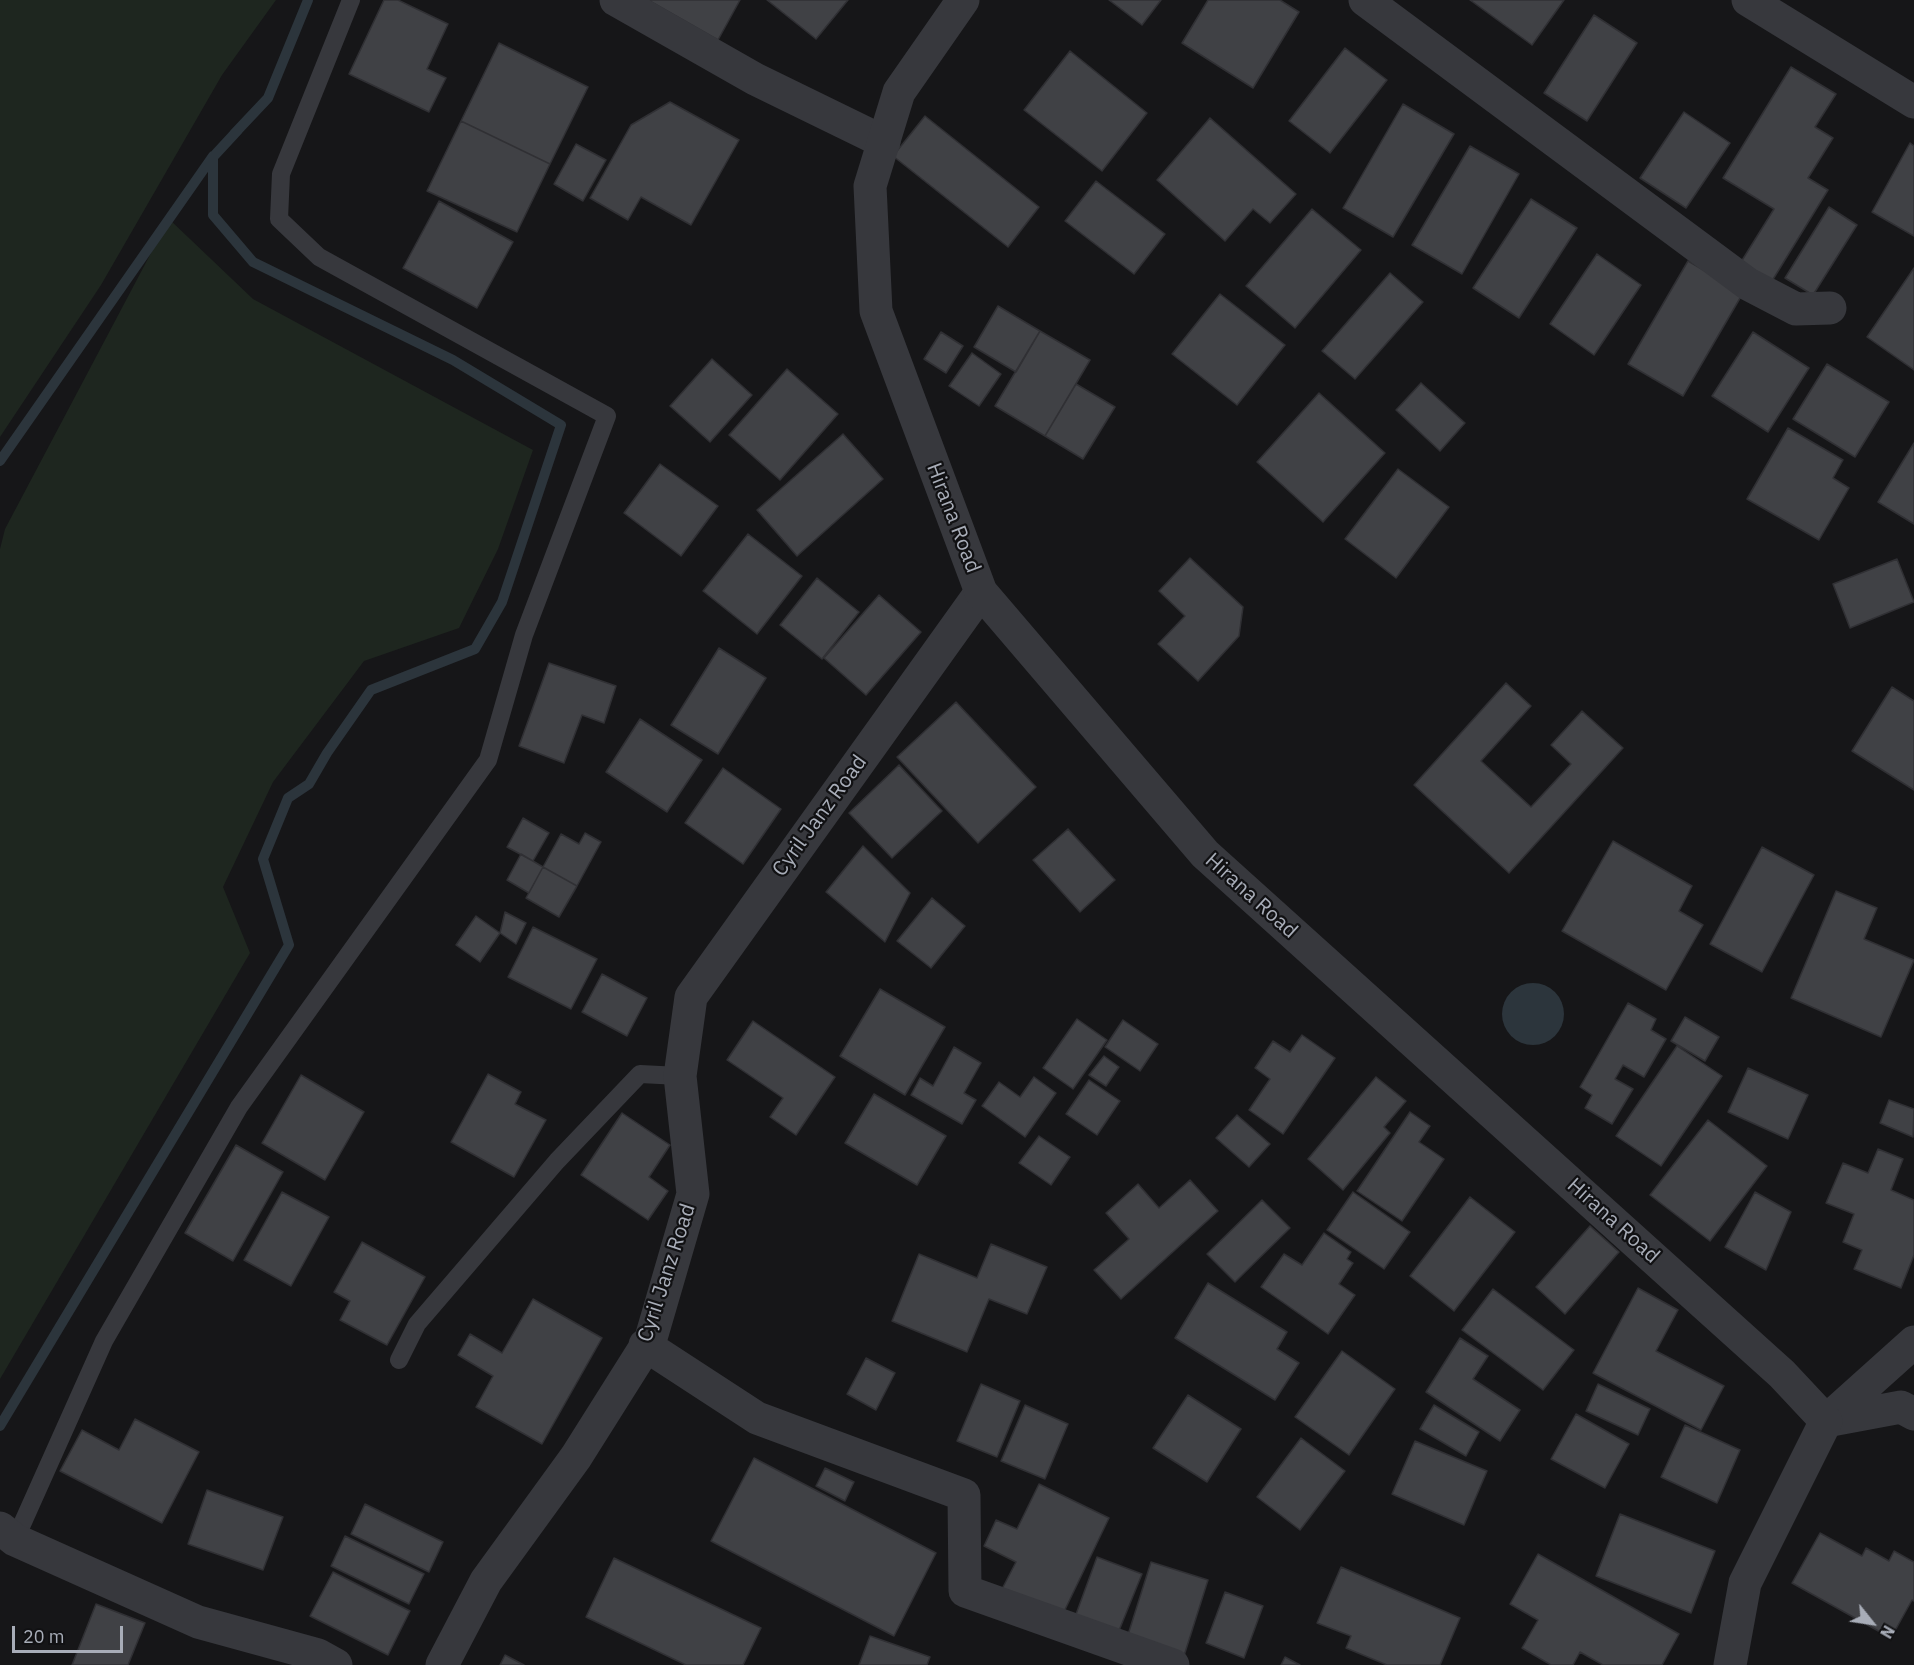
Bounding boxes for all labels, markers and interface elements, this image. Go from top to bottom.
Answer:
street label: Hirana Road [921,460,985,576]
street label: Cyril Janz Road [767,750,873,882]
street label: Hirana Road [1200,848,1302,944]
street label: Hirana Road [1562,1173,1664,1269]
street label: Cyril Janz Road [633,1201,701,1345]
north arrow [1842,1593,1902,1653]
scale bar [15,1614,126,1652]
text: N [1876,1622,1899,1642]
text: 20 m [23,1625,65,1648]

